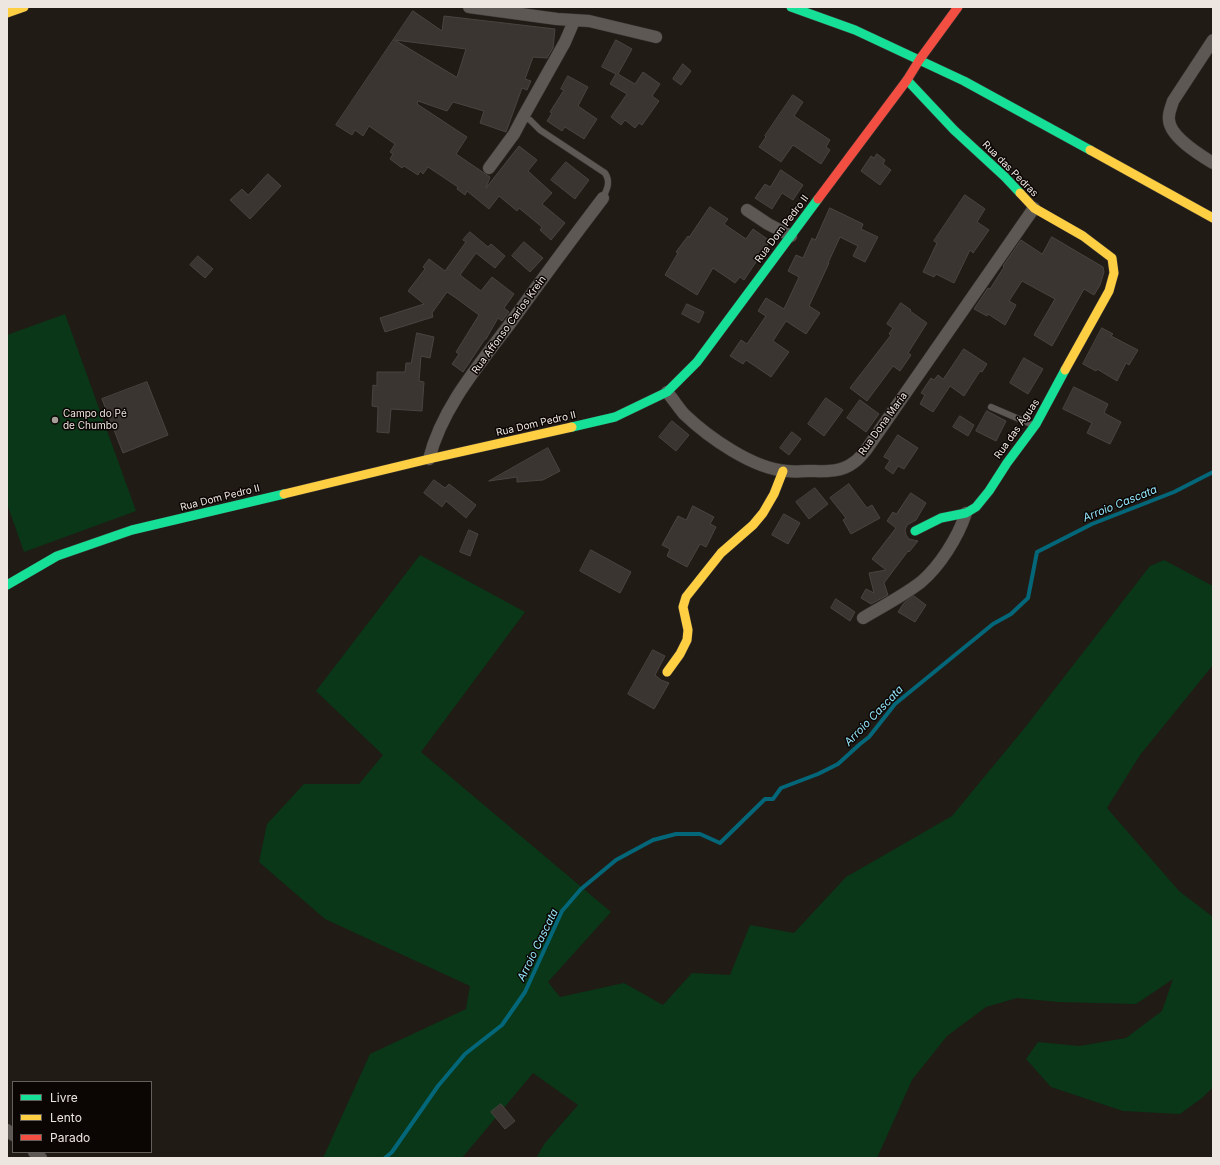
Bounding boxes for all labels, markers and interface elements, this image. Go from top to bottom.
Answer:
street label: Rua das Pedras [980,139,1040,199]
street label: Rua Dom Pedro II [753,193,811,265]
street label: Rua Affonso Carlos Krein [469,274,549,376]
street label: Rua Dona Maria [856,390,910,458]
street label: Rua das Águas [992,397,1042,461]
place label: Campo do Pé de Chumbo [63,408,127,432]
street label: Rua Dom Pedro II [495,409,577,439]
marker: Campo do Pé de Chumbo [50,415,60,425]
street label: Rua Dom Pedro II [179,482,261,514]
water label: Arroio Cascata [1081,483,1159,525]
water label: Arroio Cascata [842,683,906,749]
water label: Arroio Cascata [515,907,561,983]
legend [12,1081,152,1153]
text: Livre [50,1090,78,1105]
text: Lento [50,1110,82,1125]
text: Parado [50,1130,90,1145]

